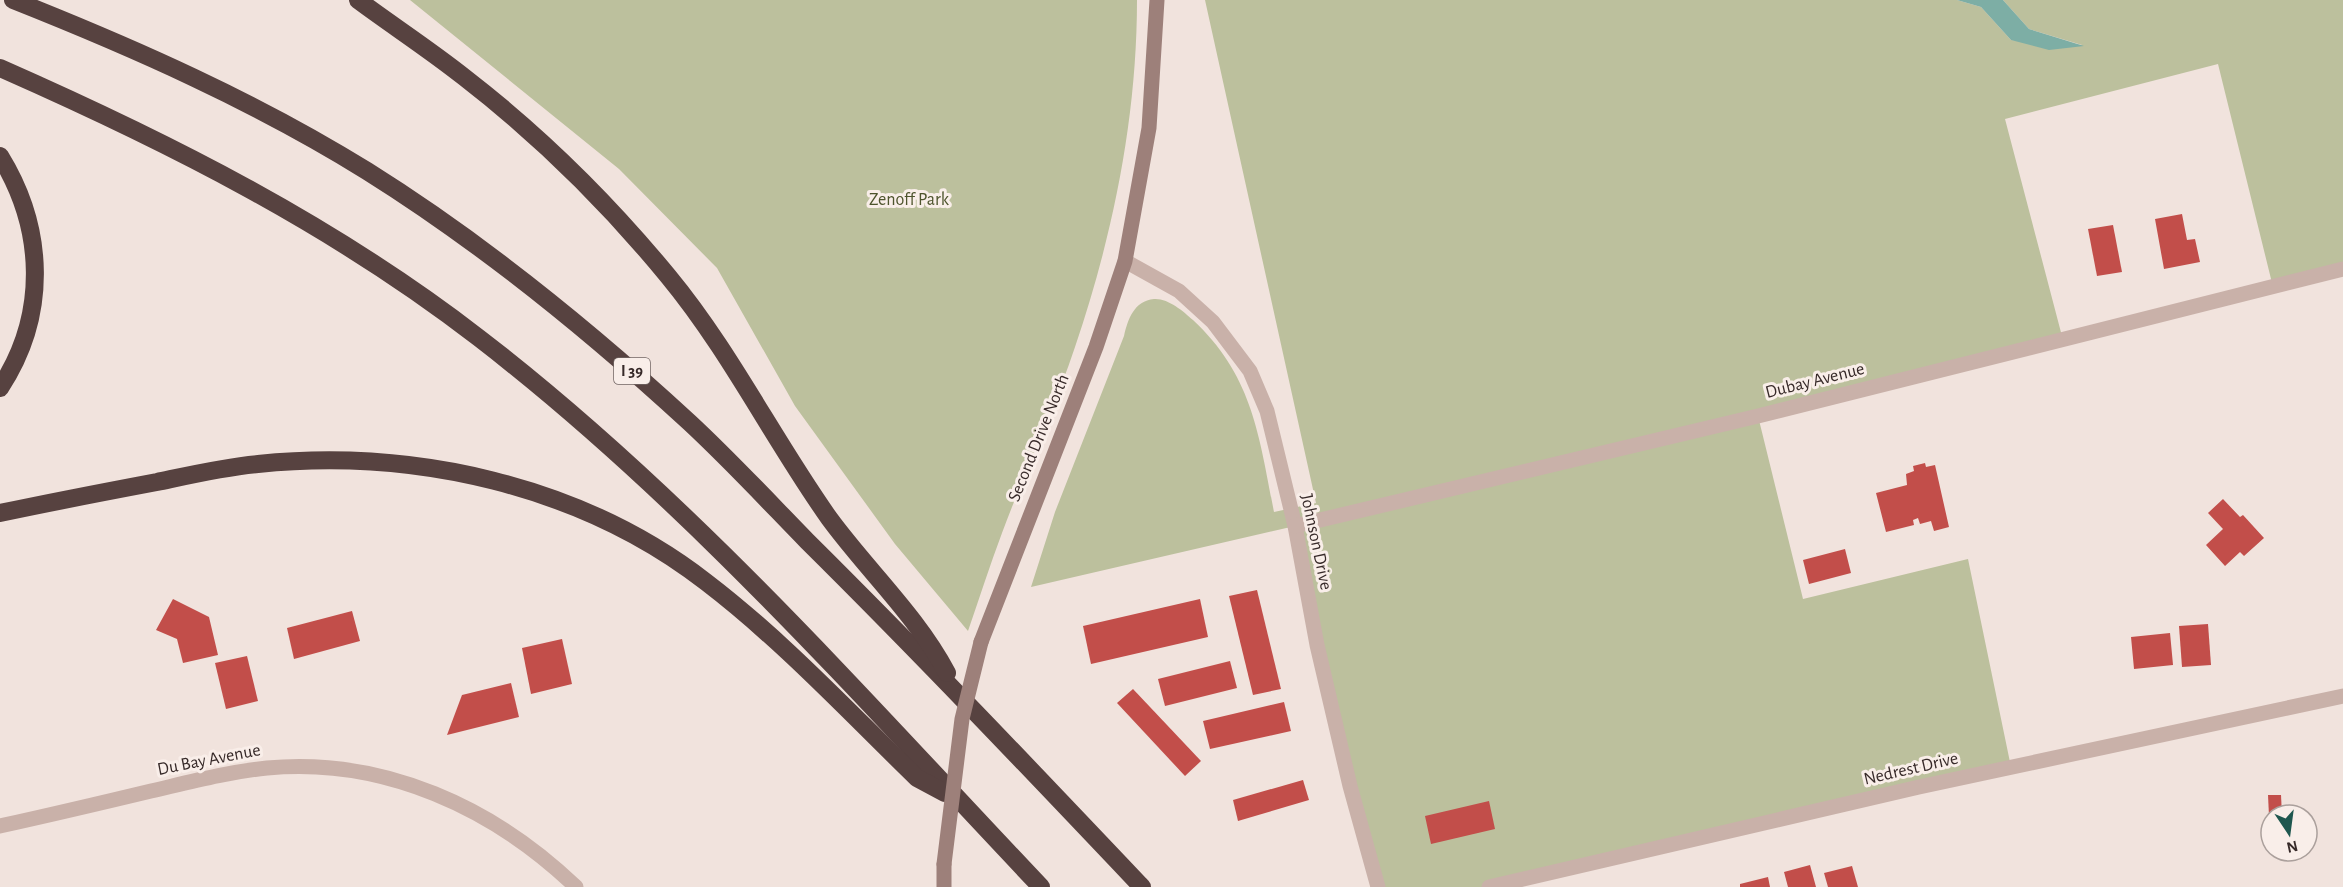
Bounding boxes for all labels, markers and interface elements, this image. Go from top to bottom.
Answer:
park label: Zenoff Park [869,191,950,209]
road number: I 39 [614,358,650,384]
street label: Dubay Avenue [1764,360,1866,402]
street label: Second Drive North [1005,372,1073,504]
street label: Johnson Drive [1297,492,1335,592]
street label: Du Bay Avenue [156,741,262,779]
street label: Nedrest Drive [1862,749,1960,789]
north arrow [2259,803,2319,863]
text: N [2285,838,2299,856]

